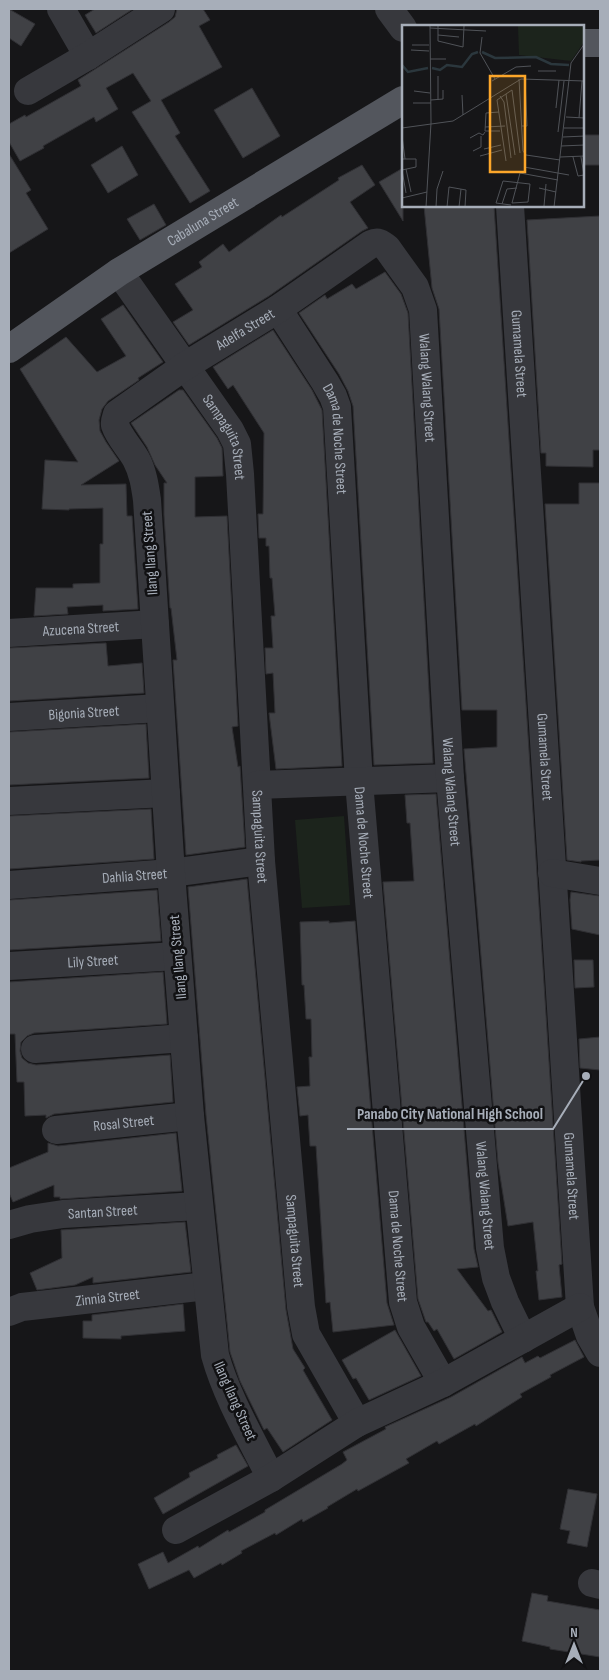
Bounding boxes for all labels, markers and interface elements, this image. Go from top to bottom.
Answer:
inset map [402,25,584,208]
street label: Cabaluna Street [163,192,242,250]
street label: Adelfa Street [211,304,278,355]
street label: Gumamela Street [507,309,532,398]
street label: Walang Walang Street [415,333,440,443]
street label: Dama de Noche Street [318,380,352,495]
street label: Sampaguita Street [198,390,250,481]
street label: Ilang Ilang Street [138,510,162,596]
street label: Azucena Street [41,617,120,640]
street label: Bigonia Street [48,701,120,724]
street label: Gumamela Street [533,713,557,802]
street label: Walang Walang Street [438,737,465,847]
street label: Dama de Noche Street [350,786,378,900]
street label: Sampaguita Street [248,789,272,884]
street label: Dahlia Street [101,864,168,888]
street label: Ilang Ilang Street [165,914,191,1000]
street label: Lily Street [67,950,119,972]
callout: Panabo City National High School [347,1098,553,1129]
text: Panabo City National High School [357,1105,543,1124]
street label: Rosal Street [92,1110,155,1136]
street label: Gumamela Street [559,1132,584,1221]
street label: Walang Walang Street [471,1141,500,1251]
street label: Dama de Noche Street [384,1189,412,1303]
street label: Sampaguita Street [281,1194,309,1289]
street label: Santan Street [67,1200,138,1223]
street label: Zinnia Street [74,1284,141,1310]
street label: Ilang Ilang Street [209,1359,261,1444]
north arrow [549,1620,599,1670]
text: N [570,1624,578,1641]

